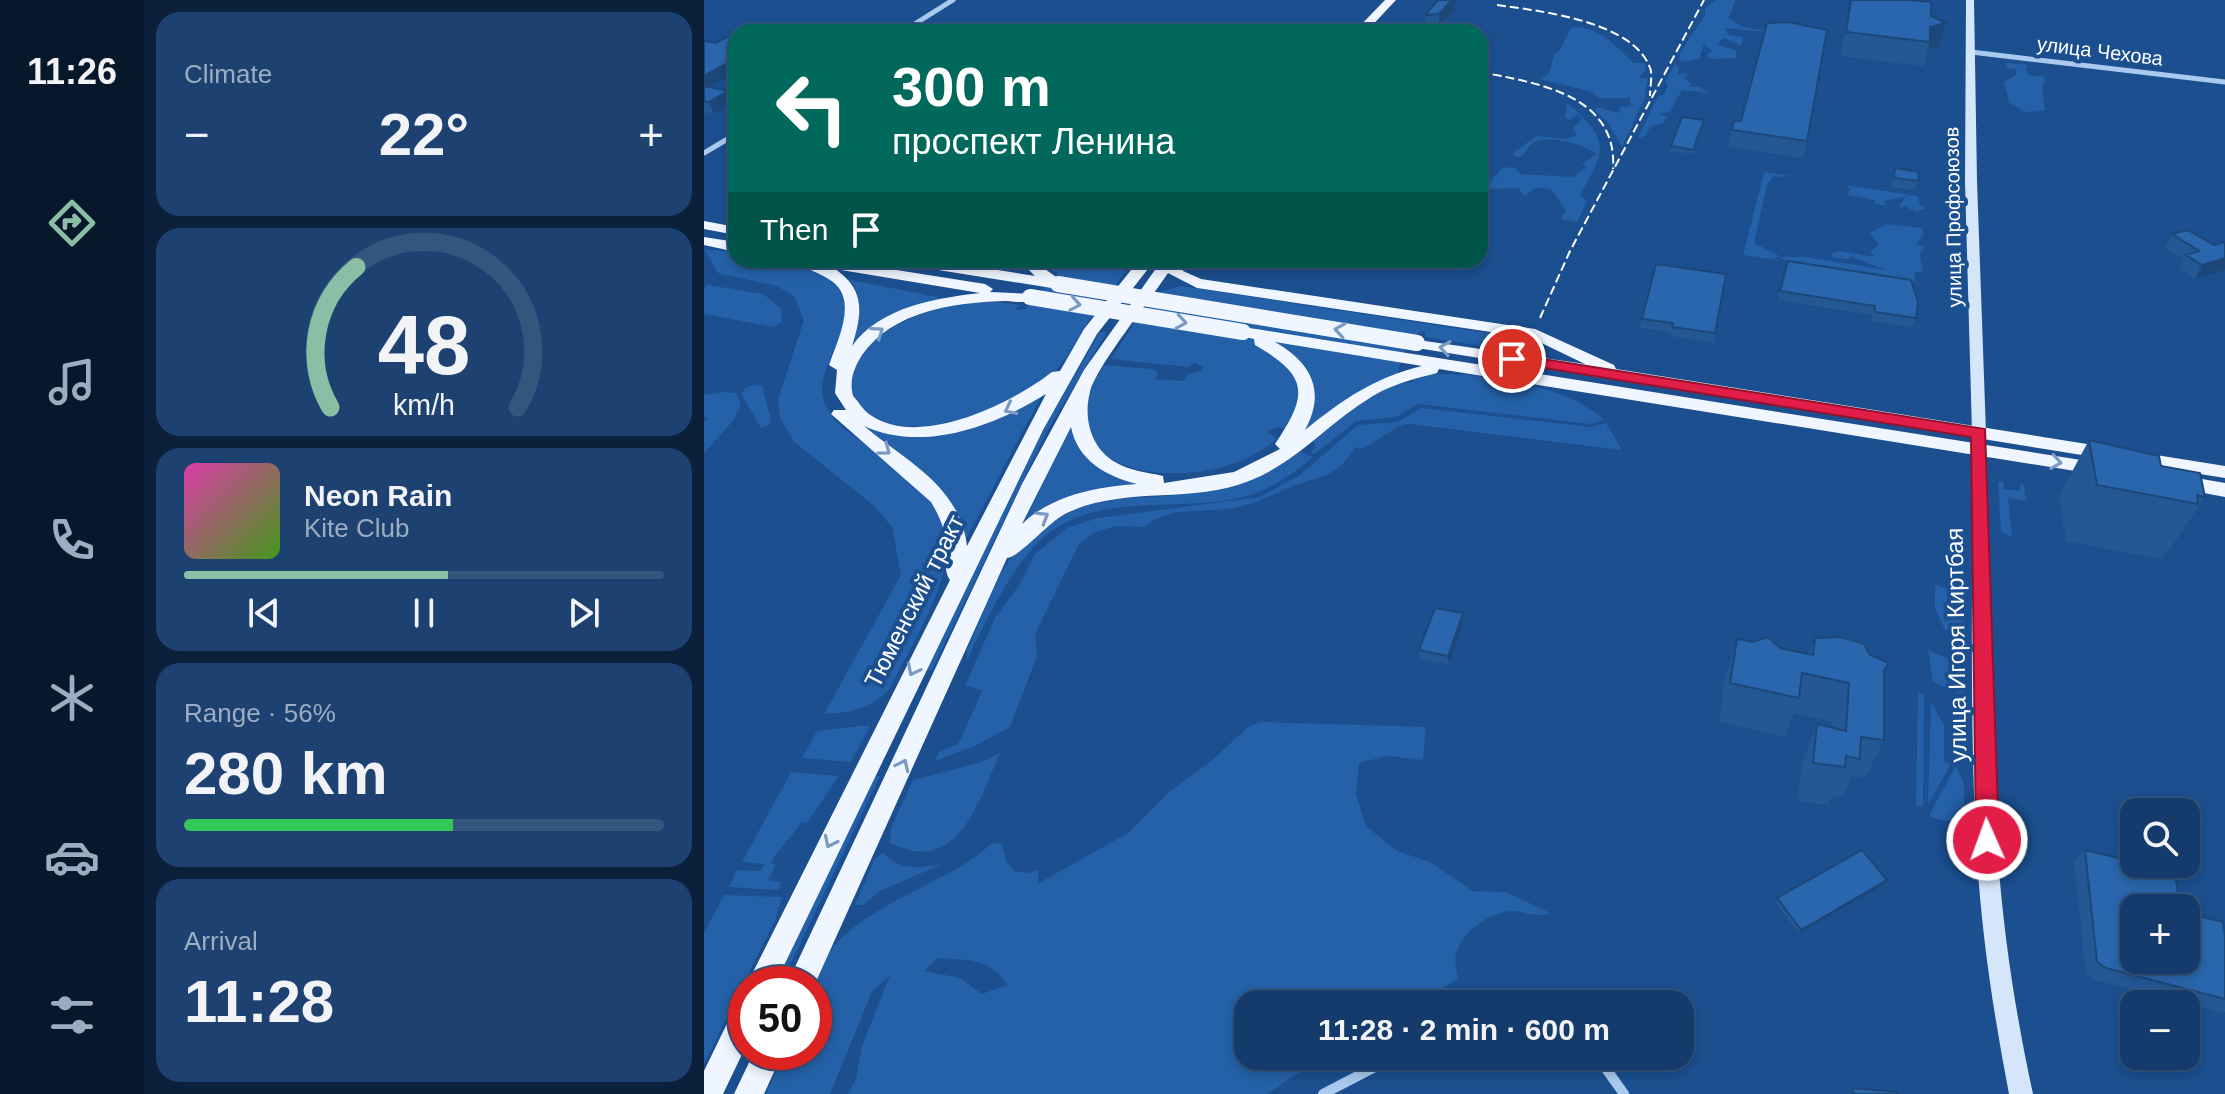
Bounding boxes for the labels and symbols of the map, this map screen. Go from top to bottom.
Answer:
street label: улица Чехова [2036,32,2165,70]
street label: улица Профсоюзов [1940,126,1966,308]
one-way arrow [1068,295,1081,312]
one-way arrow [1174,313,1188,330]
one-way arrow [1333,323,1347,340]
pin [1478,325,1546,393]
one-way arrow [870,327,884,342]
one-way arrow [1438,340,1452,357]
one-way arrow [1004,400,1019,415]
one-way arrow [876,441,890,455]
one-way arrow [2049,453,2063,470]
street label: Тюменский тракт [859,510,969,692]
one-way arrow [1034,511,1049,526]
street label: улица Игоря Киртбая [1940,527,1972,763]
one-way arrow [907,662,923,677]
one-way arrow [893,758,909,773]
position arrow [1945,798,2029,882]
one-way arrow [824,833,840,848]
speed limit sign: 50 [728,966,832,1070]

